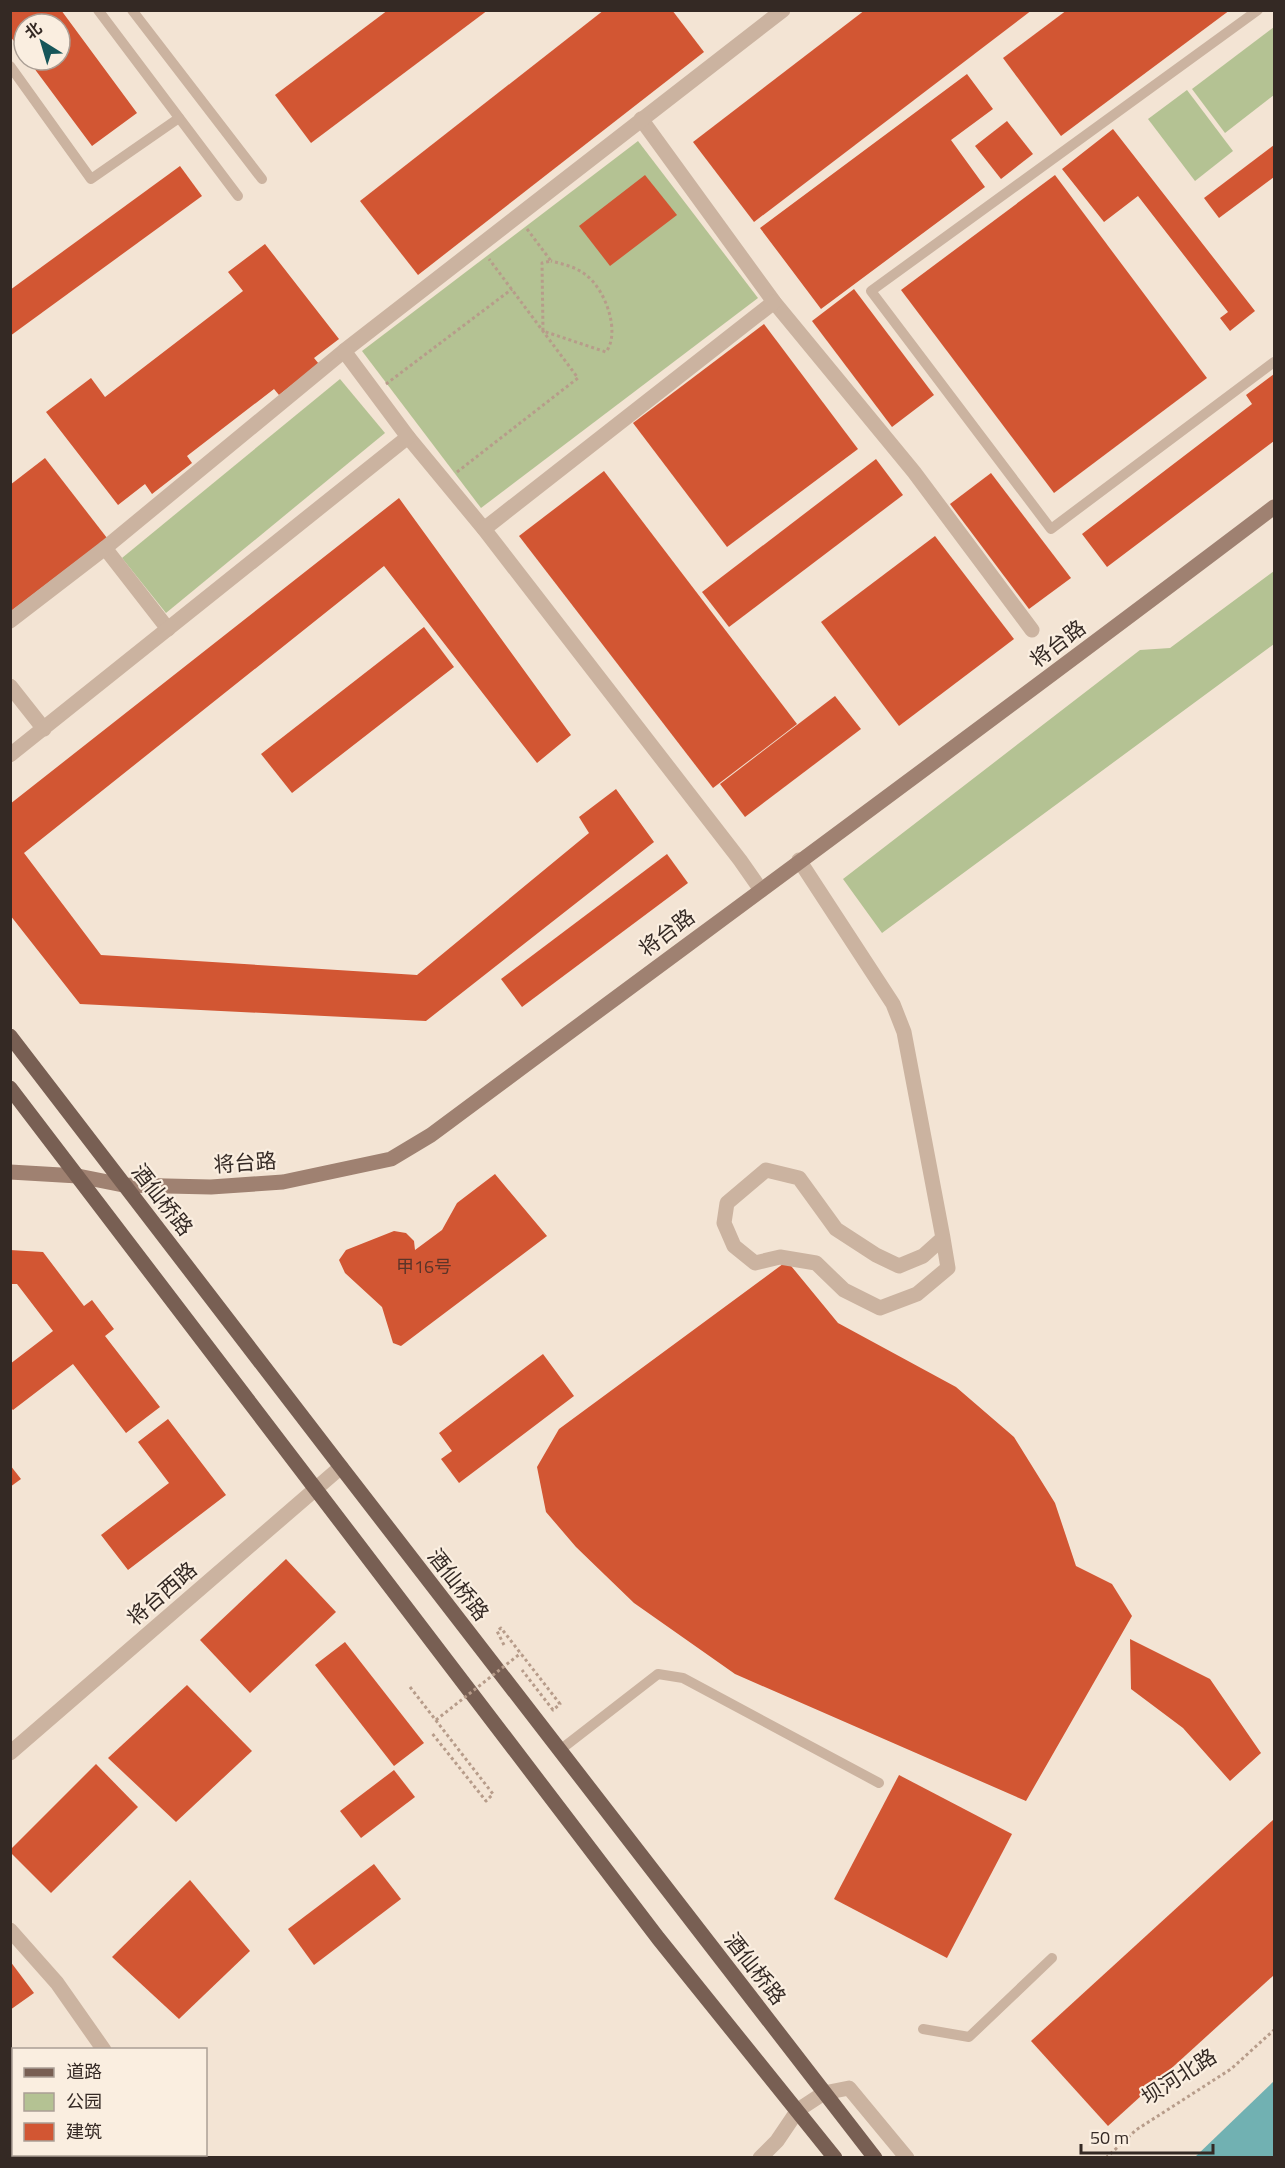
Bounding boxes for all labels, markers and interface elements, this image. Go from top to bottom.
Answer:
north arrow [12,12,72,72]
text: 北 [19,16,47,44]
street label: 将台路 [1023,611,1092,675]
street label: 将台路 [632,900,701,964]
street label: 将台路 [212,1144,277,1180]
street label: 酒仙桥路 [124,1156,201,1242]
house number: 甲16号 [396,1253,452,1280]
street label: 酒仙桥路 [420,1541,497,1627]
street label: 将台西路 [119,1554,204,1633]
street label: 酒仙桥路 [717,1925,794,2011]
street label: 坝河北路 [1135,2040,1222,2112]
legend [12,2048,207,2156]
text: 道路 [66,2058,102,2085]
text: 公园 [66,2088,102,2115]
scale bar [1081,2117,1213,2155]
text: 建筑 [66,2118,102,2145]
text: 50 m [1090,2124,1129,2151]

